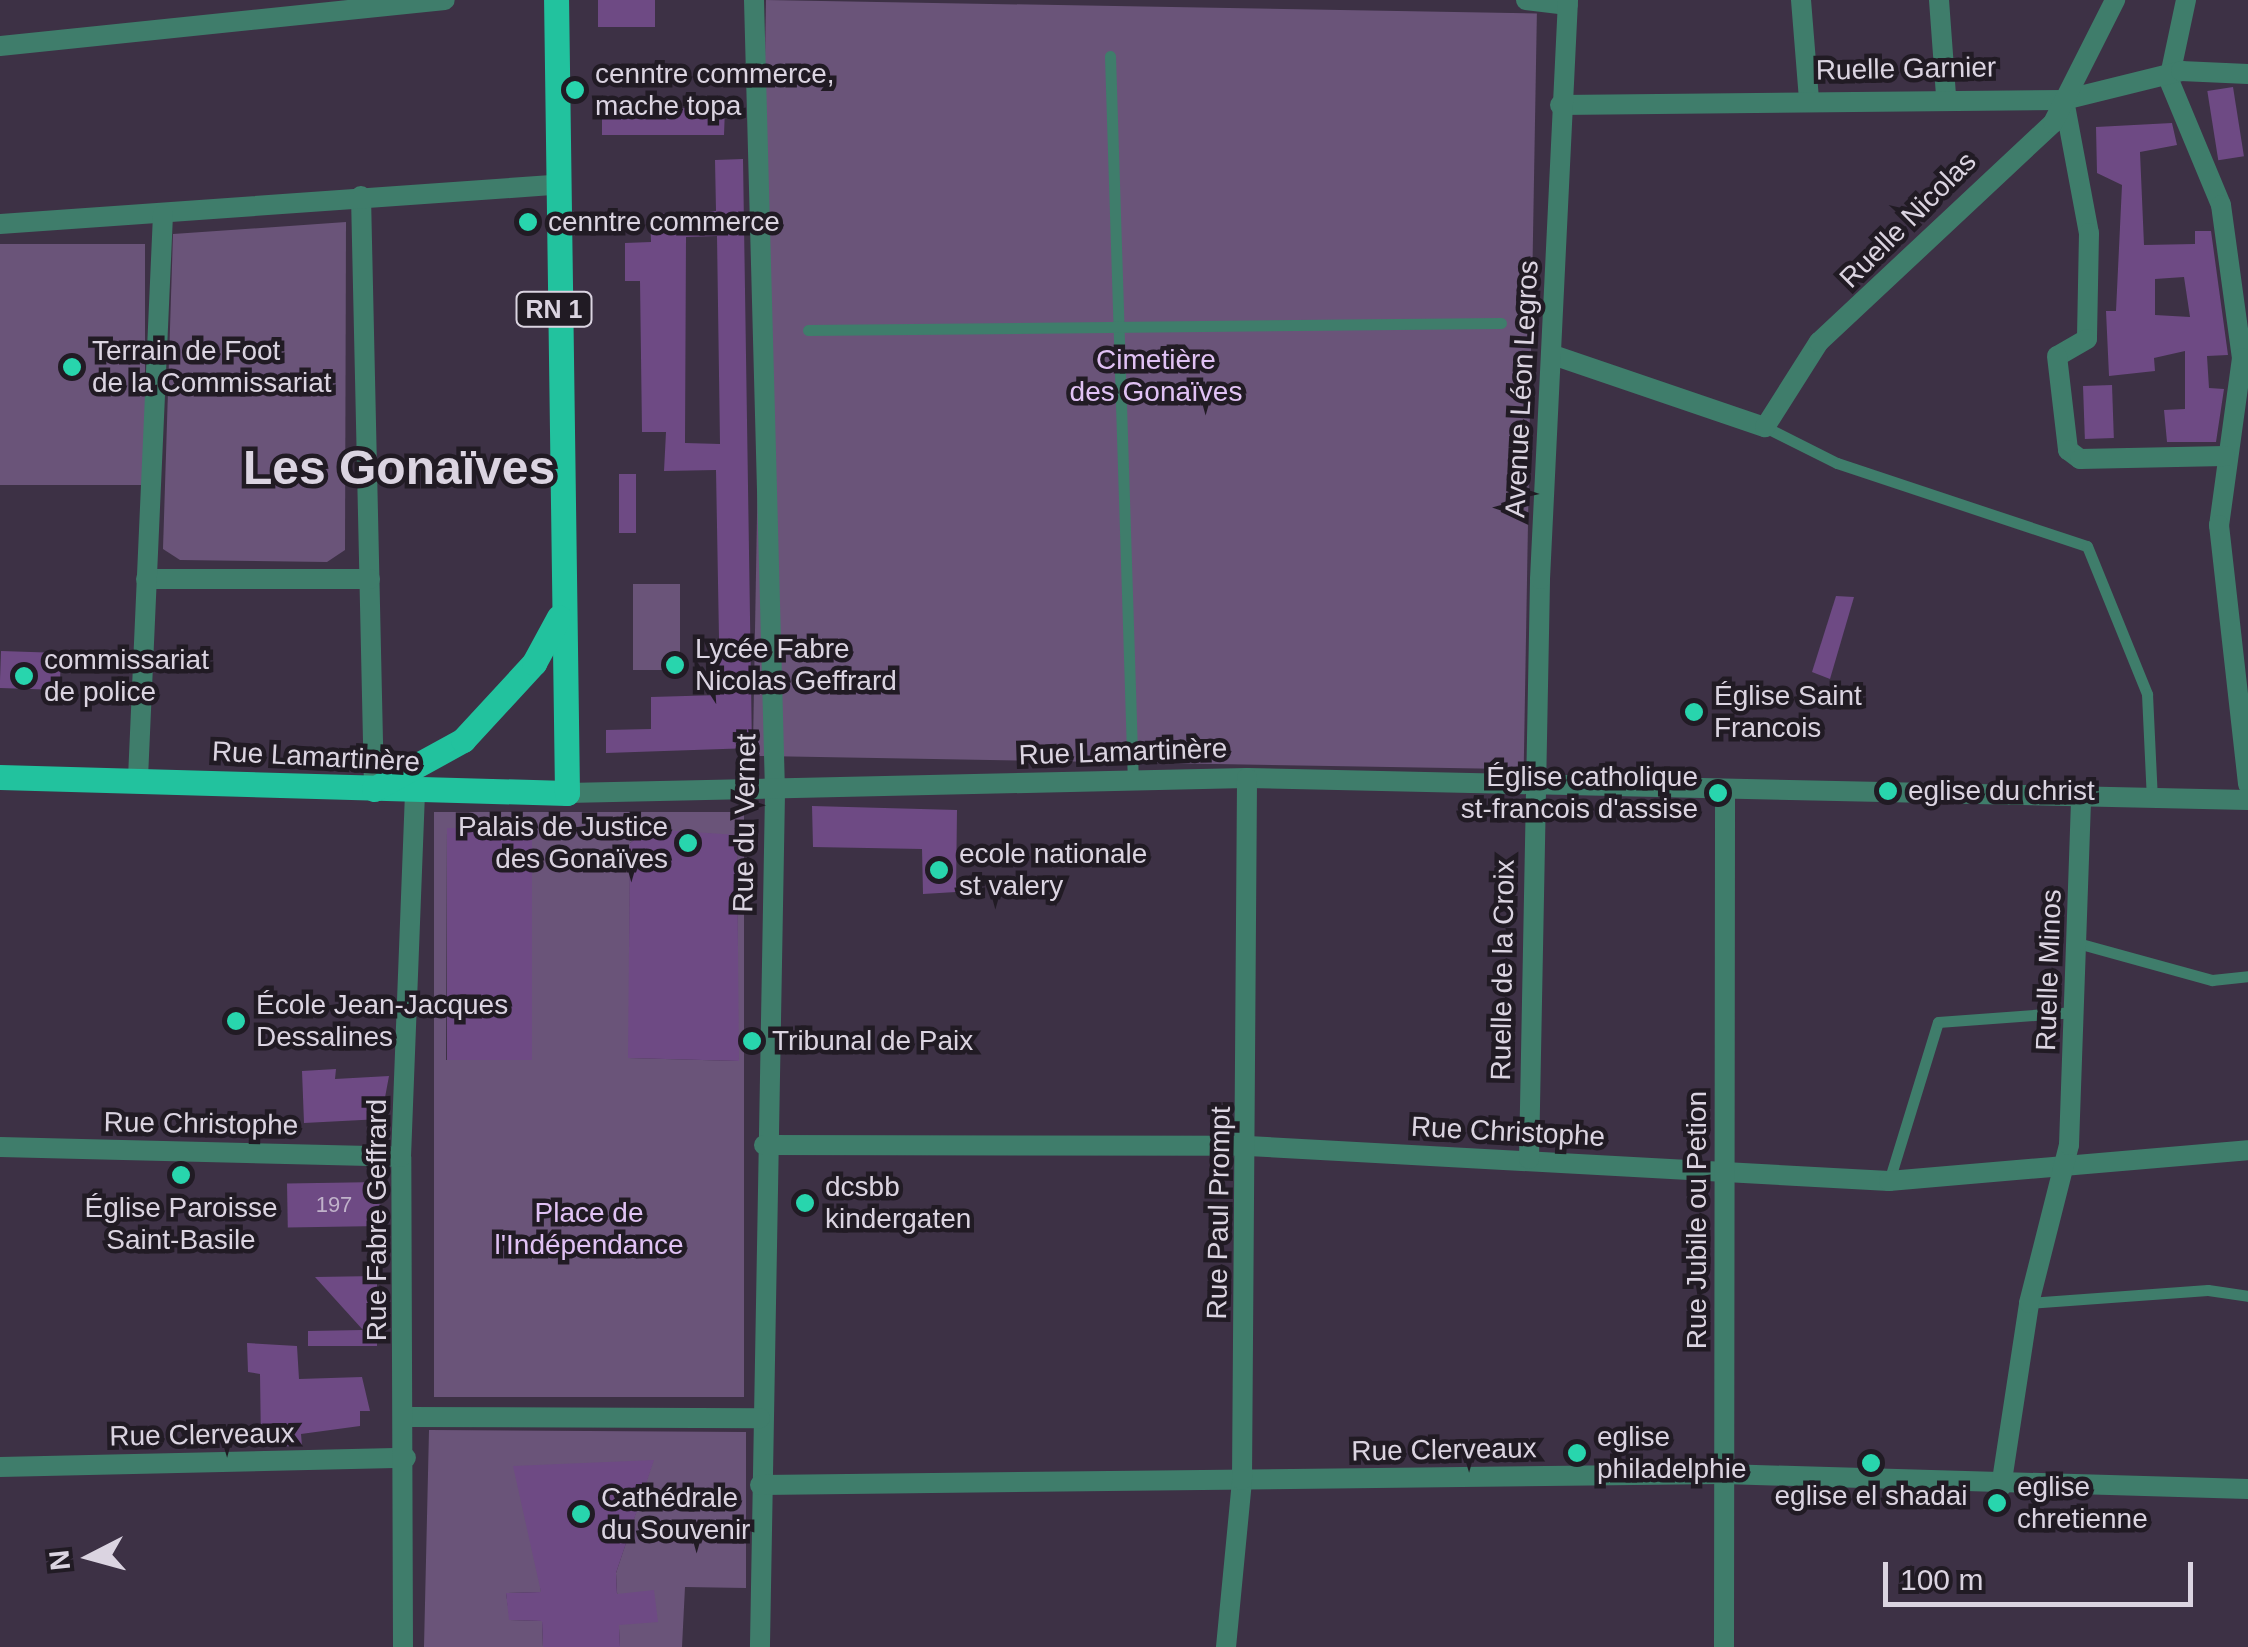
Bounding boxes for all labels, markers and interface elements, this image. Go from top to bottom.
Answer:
street label: Ruelle Garnier [1815,51,1997,87]
place label: cenntre commerce, mache topa [595,57,835,123]
marker: cenntre commerce, mache topa [564,79,586,101]
street label: Ruelle Nicolas [1833,145,1983,295]
place label: cenntre commerce [548,205,780,239]
marker: cenntre commerce [517,211,539,233]
street label: Avenue Léon Legros [1498,259,1546,519]
road number: RN 1 [514,289,594,329]
place label: Terrain de Foot de la Commissariat [92,334,332,400]
park label: Cimetière des Gonaïves [1070,343,1242,409]
marker: Terrain de Foot de la Commissariat [61,356,83,378]
district label: Les Gonaïves [243,439,555,497]
place label: Lycée Fabre Nicolas Geffrard [695,632,897,698]
place label: commissariat de police [44,643,209,709]
marker: Lycée Fabre Nicolas Geffrard [664,654,686,676]
marker: commissariat de police [13,665,35,687]
place label: Église Saint Francois [1714,679,1862,745]
marker: Église Saint Francois [1683,701,1705,723]
street label: Rue Lamartinère [1018,732,1228,772]
street label: Rue du Vernet [727,733,763,913]
street label: Rue Lamartinère [211,735,421,779]
place label: Église catholique st-francois d'assise [1461,760,1698,826]
place label: eglise du christ [1908,774,2095,808]
marker: eglise du christ [1877,780,1899,802]
marker: Église catholique st-francois d'assise [1707,782,1729,804]
place label: Palais de Justice des Gonaïves [458,810,668,876]
marker: Palais de Justice des Gonaïves [677,832,699,854]
place label: ecole nationale st valery [959,837,1147,903]
marker: ecole nationale st valery [928,859,950,881]
street label: Ruelle de la Croix [1484,859,1522,1081]
street label: Ruelle Minos [2029,889,2069,1051]
place label: École Jean-Jacques Dessalines [256,988,508,1054]
marker: École Jean-Jacques Dessalines [225,1010,247,1032]
place label: Tribunal de Paix [772,1024,973,1058]
marker: Tribunal de Paix [741,1030,763,1052]
street label: Rue Jubile ou Petion [1680,1091,1714,1349]
street label: Rue Fabre Geffrard [360,1099,394,1341]
street label: Rue Christophe [103,1106,299,1142]
street label: Rue Paul Prompt [1200,1106,1238,1320]
street label: Rue Christophe [1410,1110,1606,1154]
marker: Église Paroisse Saint-Basile [170,1164,192,1186]
place label: dcsbb kindergaten [825,1170,971,1236]
place label: Église Paroisse Saint-Basile [85,1191,277,1257]
house number: 197 [316,1192,352,1218]
marker: dcsbb kindergaten [794,1192,816,1214]
park label: Place de l'Indépendance [494,1196,684,1262]
street label: Rue Clerveaux [109,1417,295,1453]
place label: eglise philadelphie [1597,1420,1746,1486]
street label: Rue Clerveaux [1351,1432,1537,1468]
marker: eglise philadelphie [1566,1442,1588,1464]
marker: eglise el shadai [1860,1452,1882,1474]
place label: eglise chretienne [2017,1470,2148,1536]
place label: eglise el shadai [1774,1479,1968,1513]
place label: Cathédrale du Souvenir [601,1481,750,1547]
marker: eglise chretienne [1986,1492,2008,1514]
marker: Cathédrale du Souvenir [570,1503,592,1525]
north arrow [40,1507,140,1607]
scale bar [1888,1542,2198,1604]
text: N [43,1549,76,1572]
text: 100 m [1900,1563,1983,1596]

